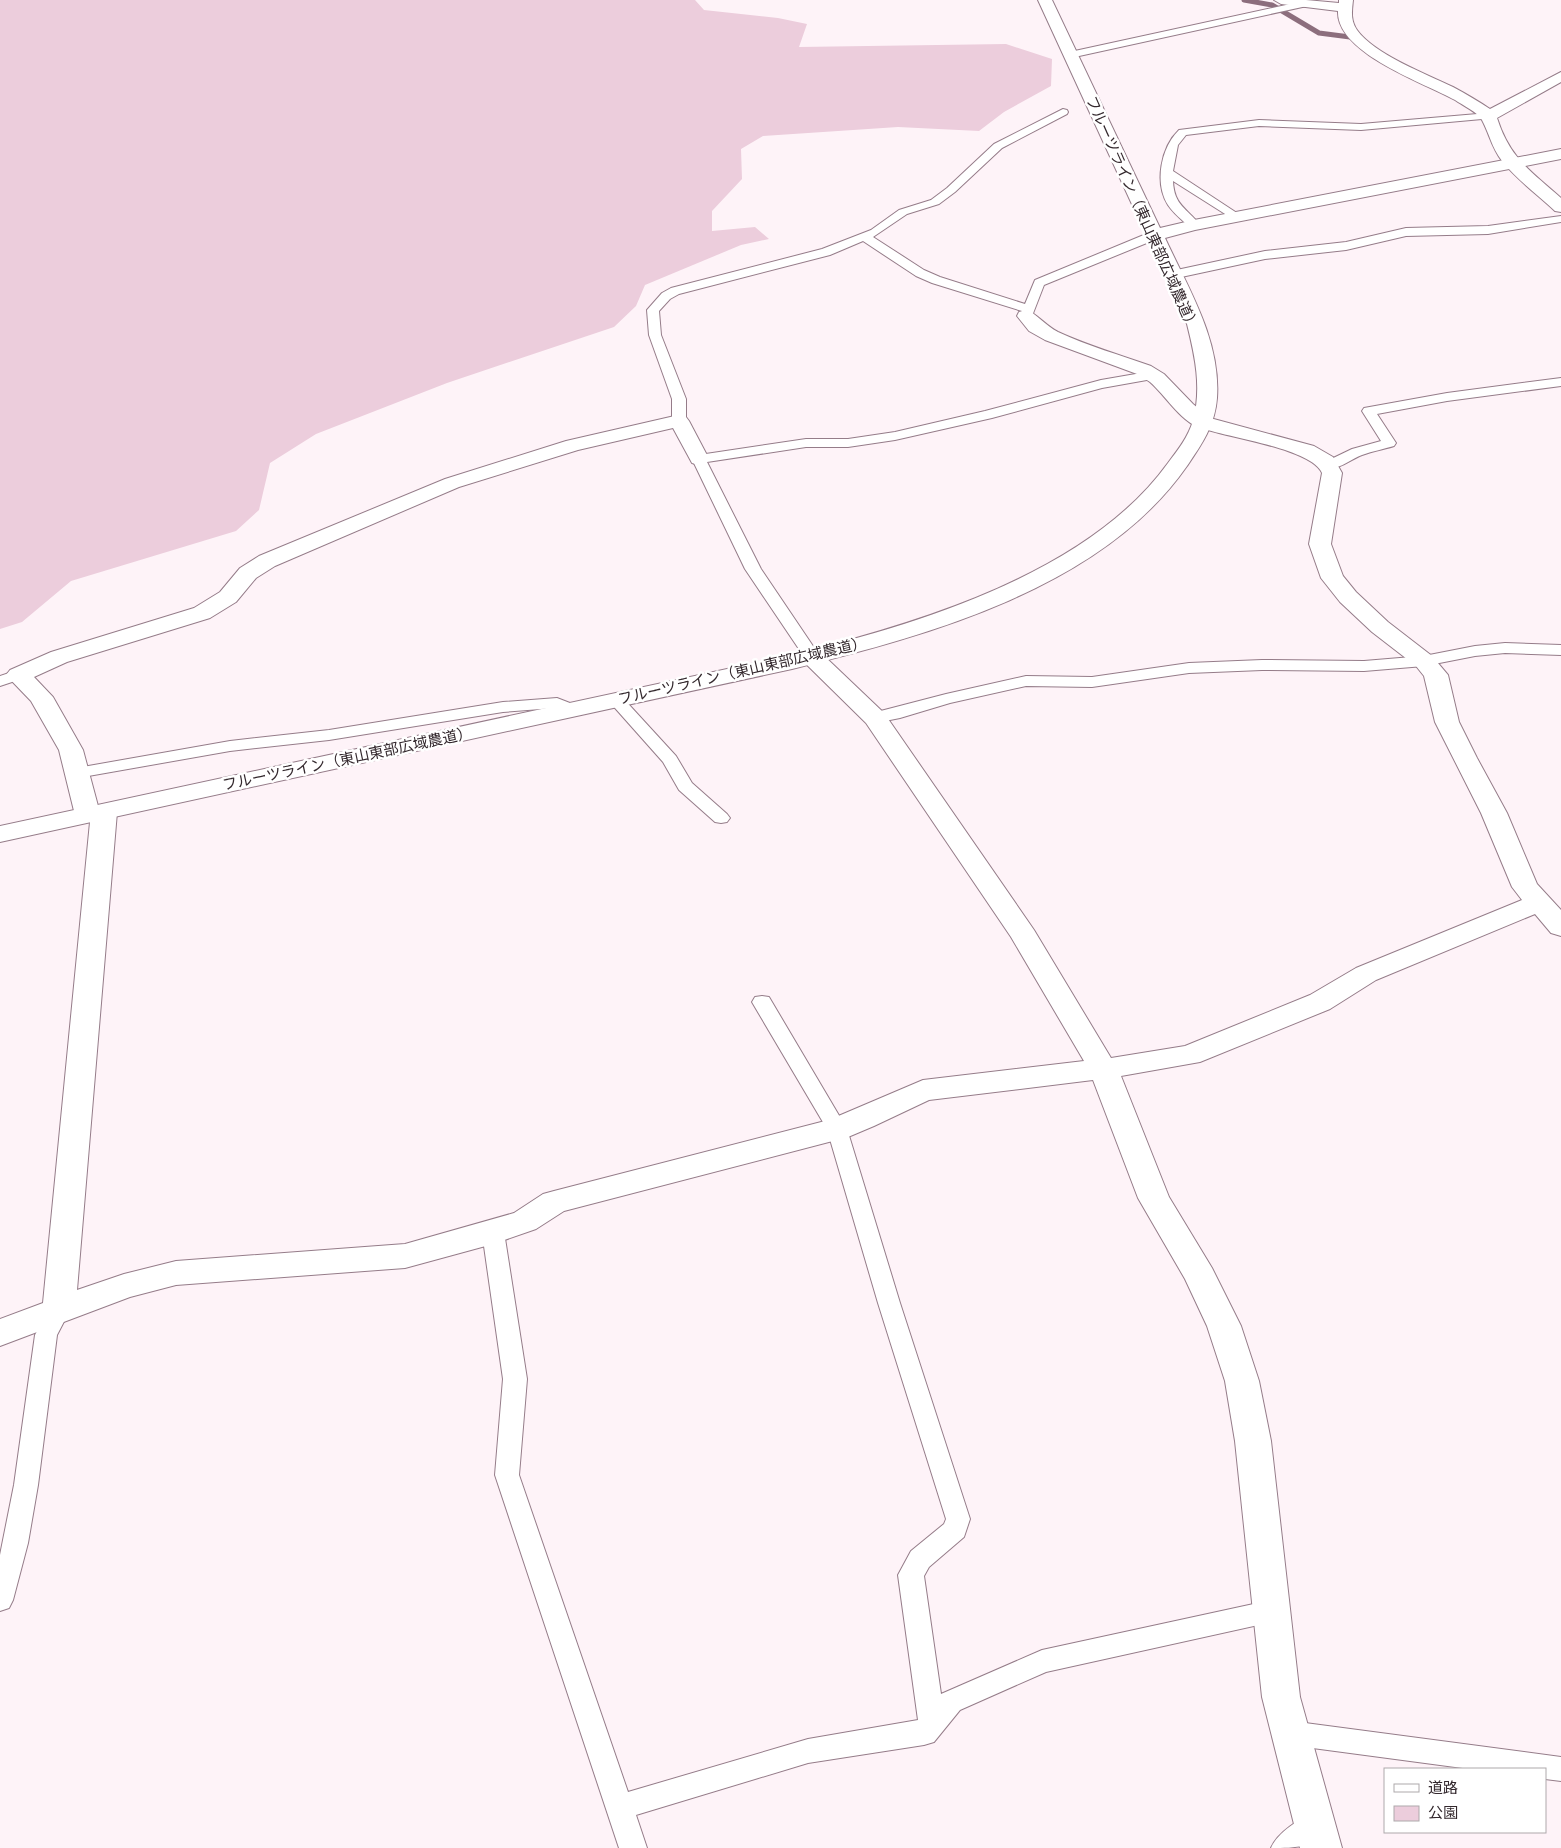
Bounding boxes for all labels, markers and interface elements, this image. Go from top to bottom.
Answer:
street label: フルーツライン（東山東部広域農道） [1082,93,1204,333]
street label: フルーツライン（東山東部広域農道） [616,632,868,708]
street label: フルーツライン（東山東部広域農道） [220,722,474,794]
legend [1384,1768,1546,1833]
text: 道路 [1428,1777,1458,1797]
text: 公園 [1428,1802,1458,1822]

